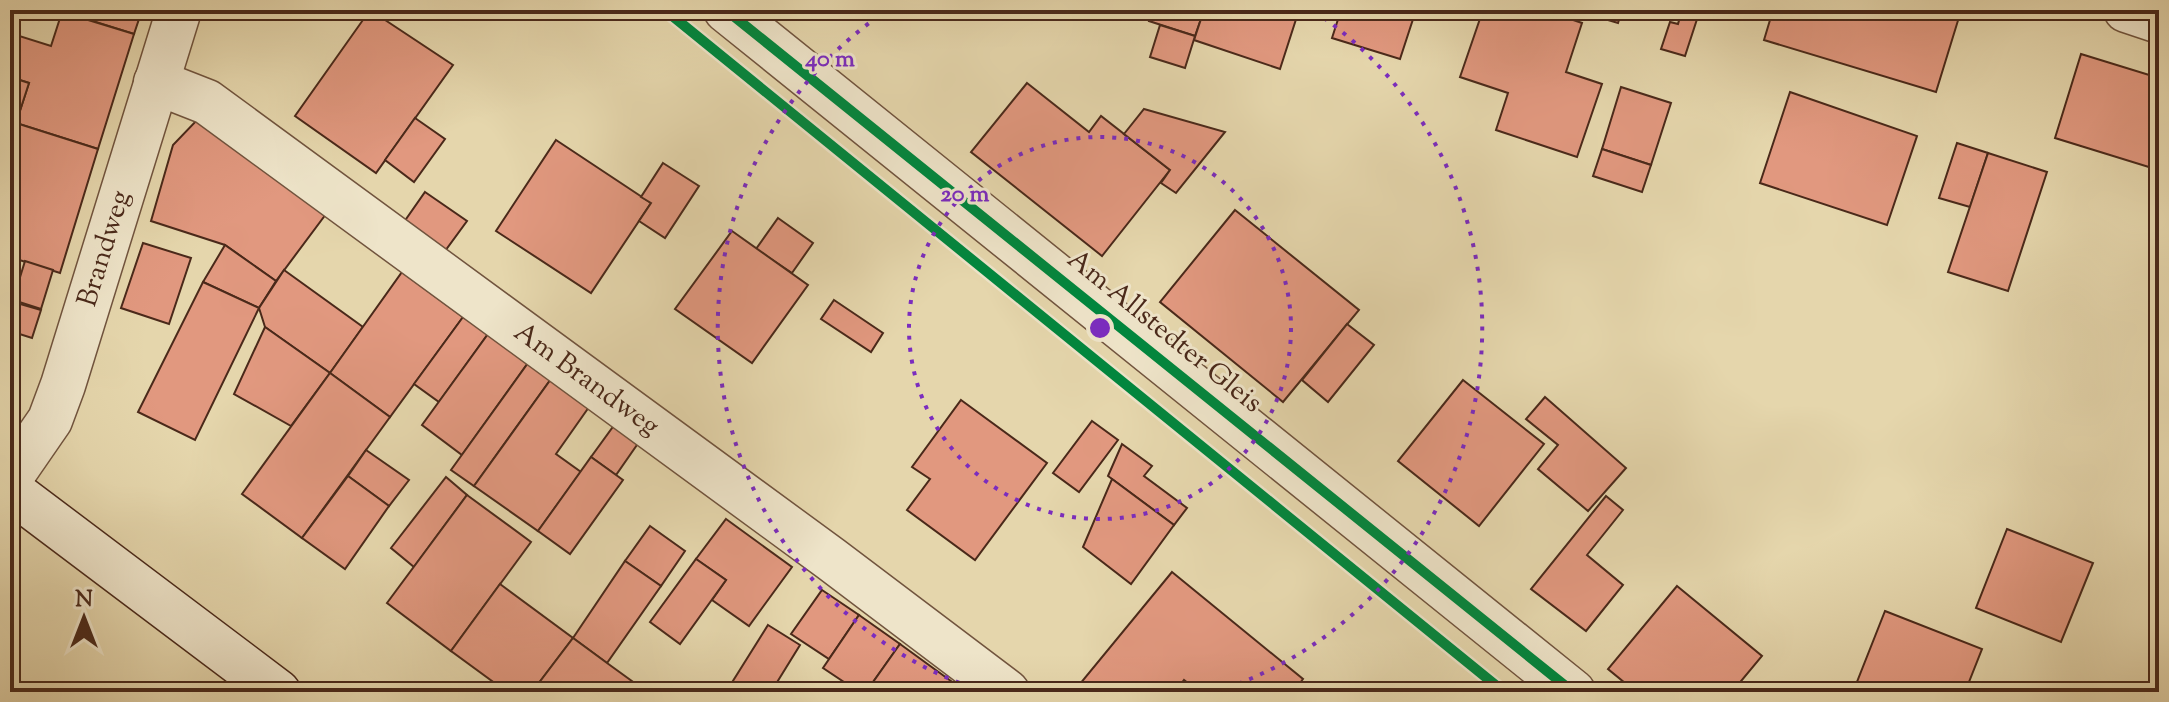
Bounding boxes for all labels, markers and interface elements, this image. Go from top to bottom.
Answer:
text: 40 m [804,43,855,77]
text: 20 m [941,178,990,212]
street label: Brandweg [68,186,142,312]
street label: Am Allstedter Gleis [1058,241,1270,423]
street label: Am Brandweg [505,313,667,447]
centre of rings [1086,314,1114,342]
north arrow [44,578,124,658]
text: N [75,585,93,617]

